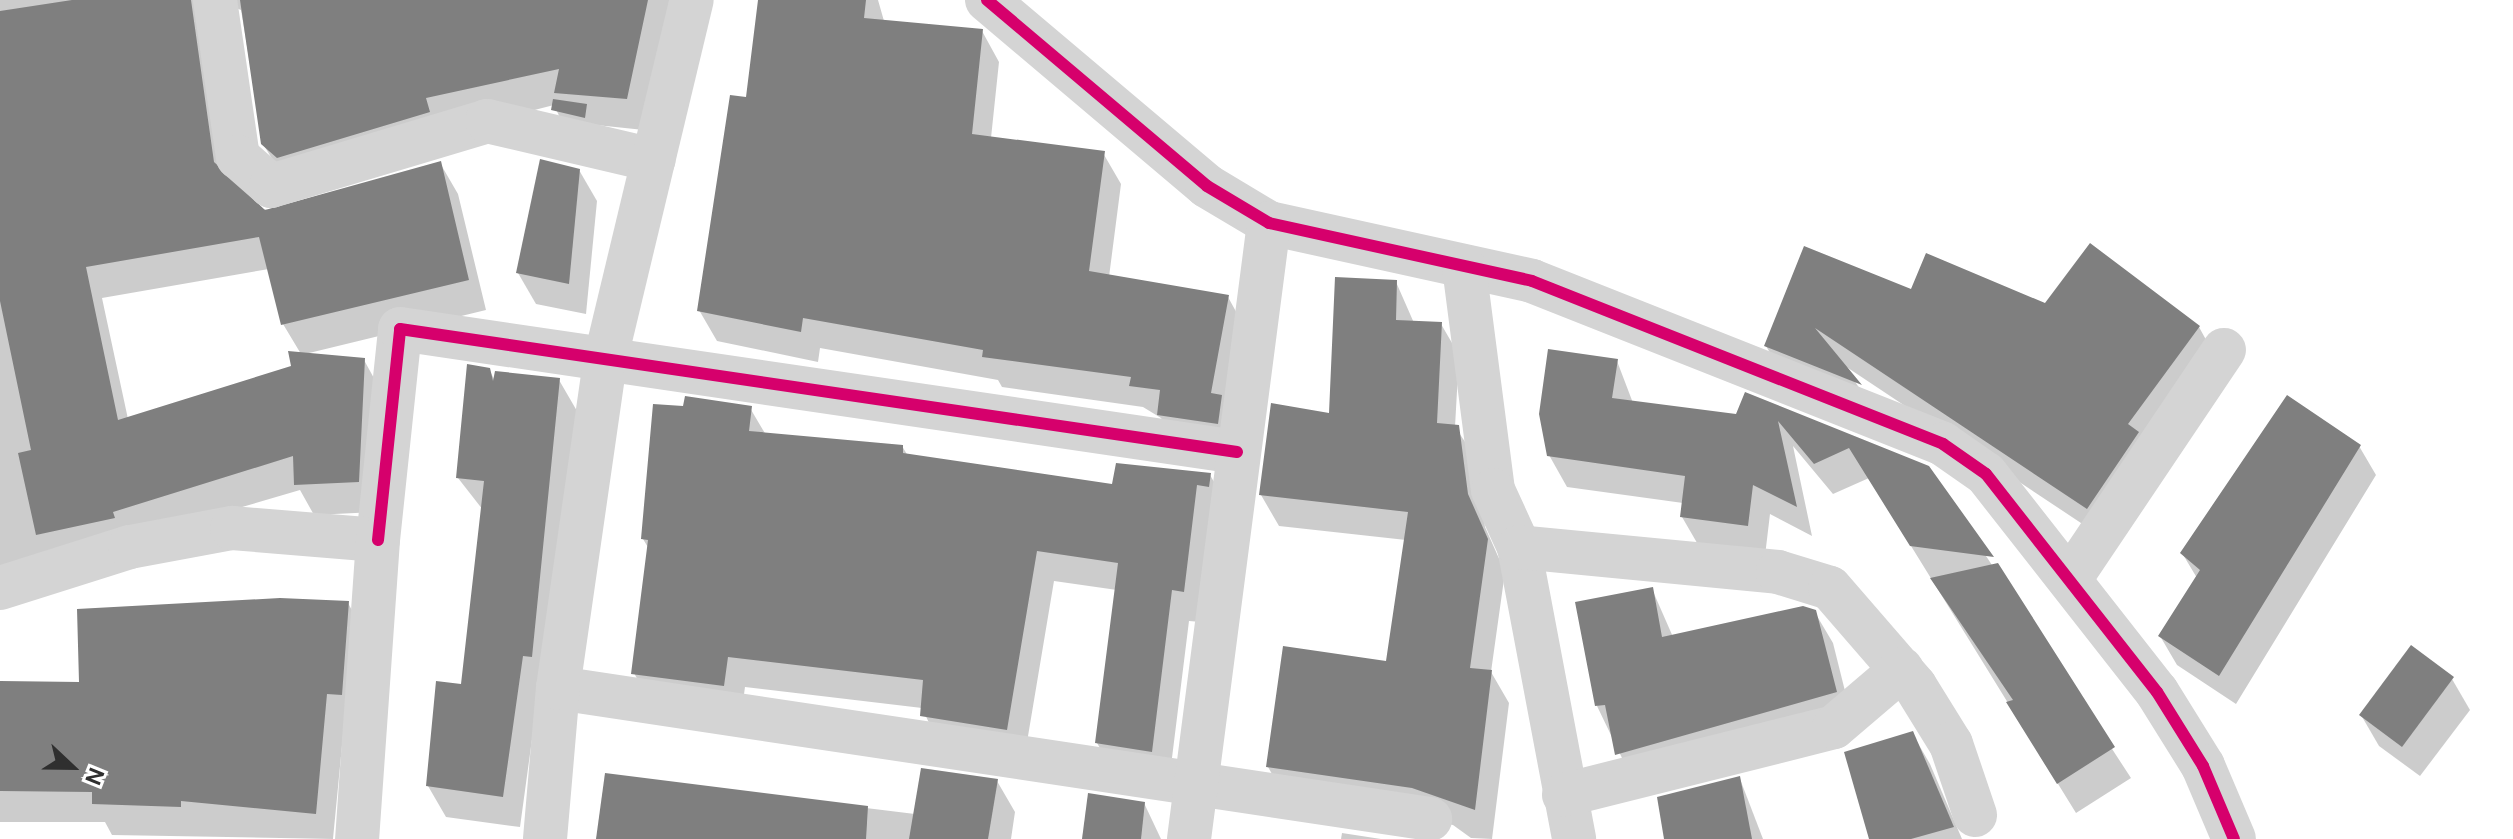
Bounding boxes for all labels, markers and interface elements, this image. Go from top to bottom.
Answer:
north arrow [32,727,112,807]
text: N [78,763,111,789]

